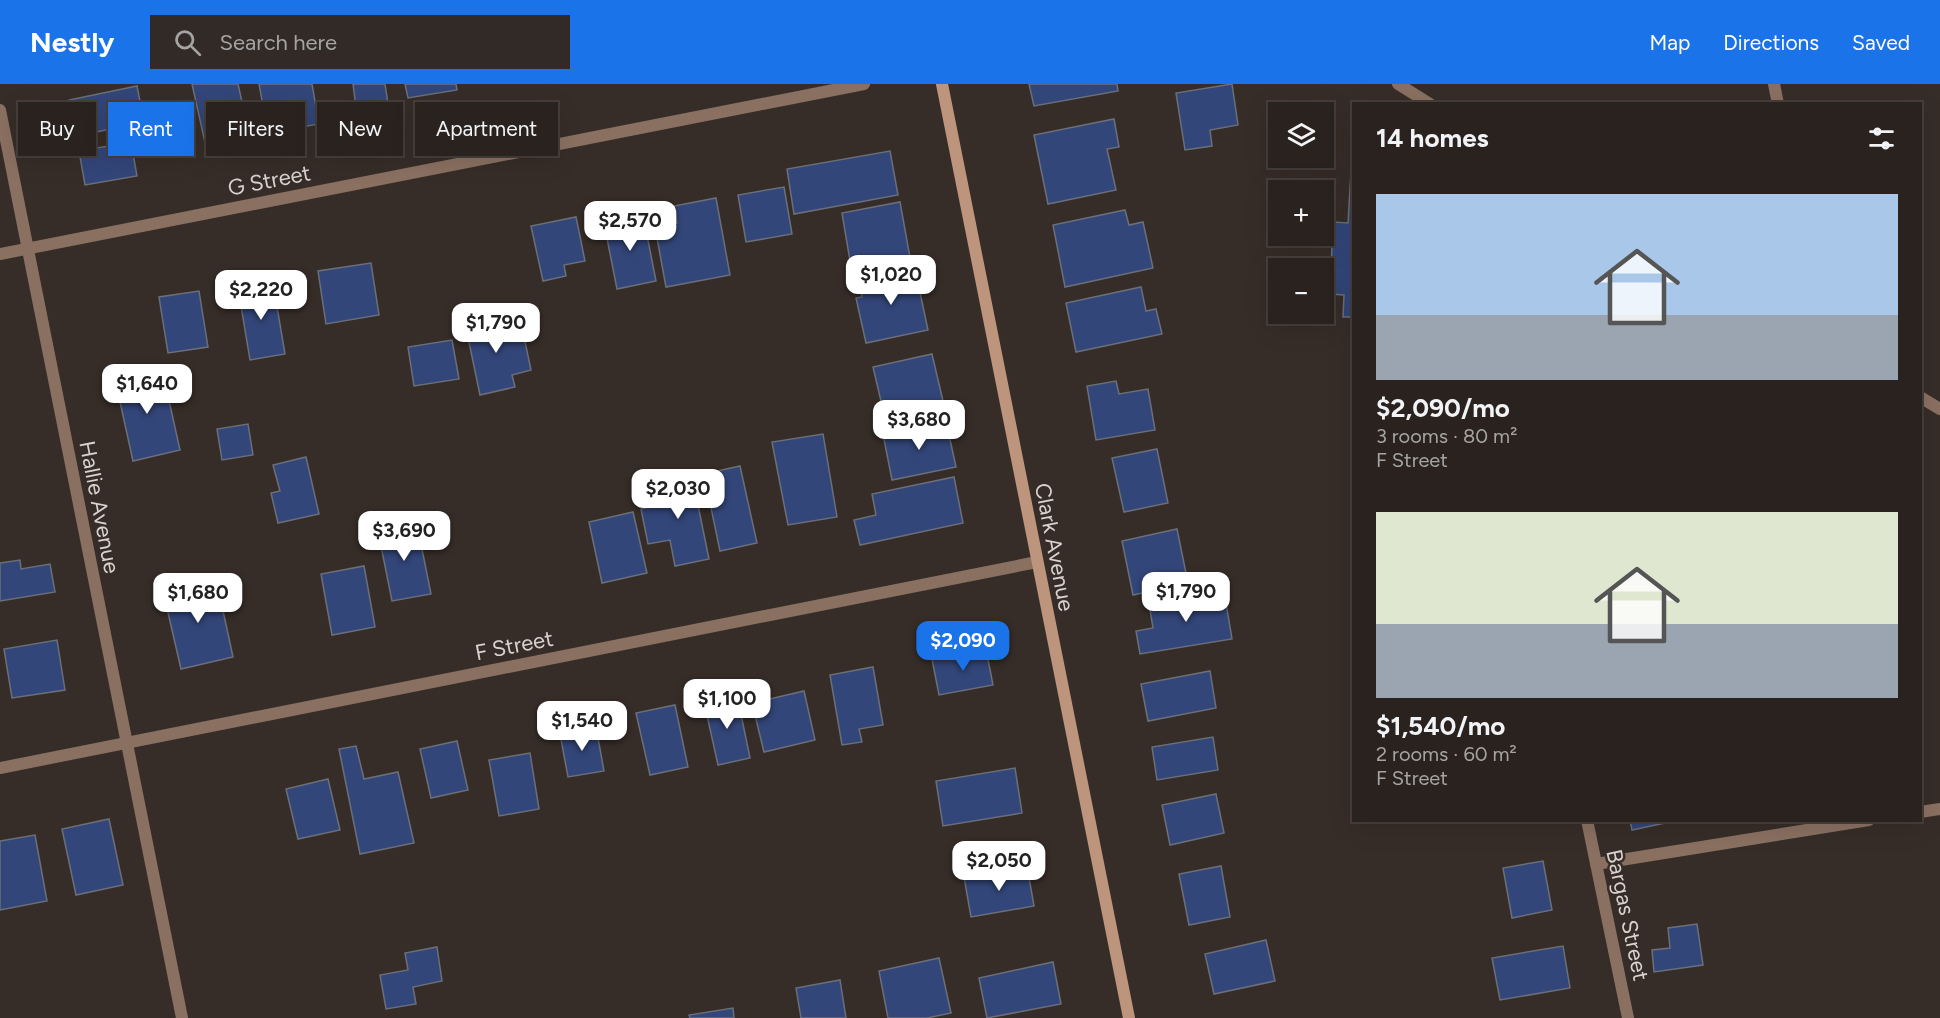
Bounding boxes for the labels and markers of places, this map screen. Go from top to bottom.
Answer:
pin: $2,570 [581,201,679,252]
pin: $1,020 [842,255,940,306]
pin: $2,220 [212,270,310,321]
pin: $1,790 [447,303,545,354]
pin: $1,640 [98,364,196,415]
pin: $3,680 [870,400,968,451]
pin: $2,030 [629,469,727,520]
pin: $3,690 [355,511,453,562]
pin: $1,790 [1137,572,1235,623]
pin: $1,680 [149,573,247,624]
pin: $2,090 [914,621,1012,672]
pin: $1,100 [678,679,776,730]
pin: $1,540 [533,701,631,752]
pin: $2,050 [950,841,1048,892]

